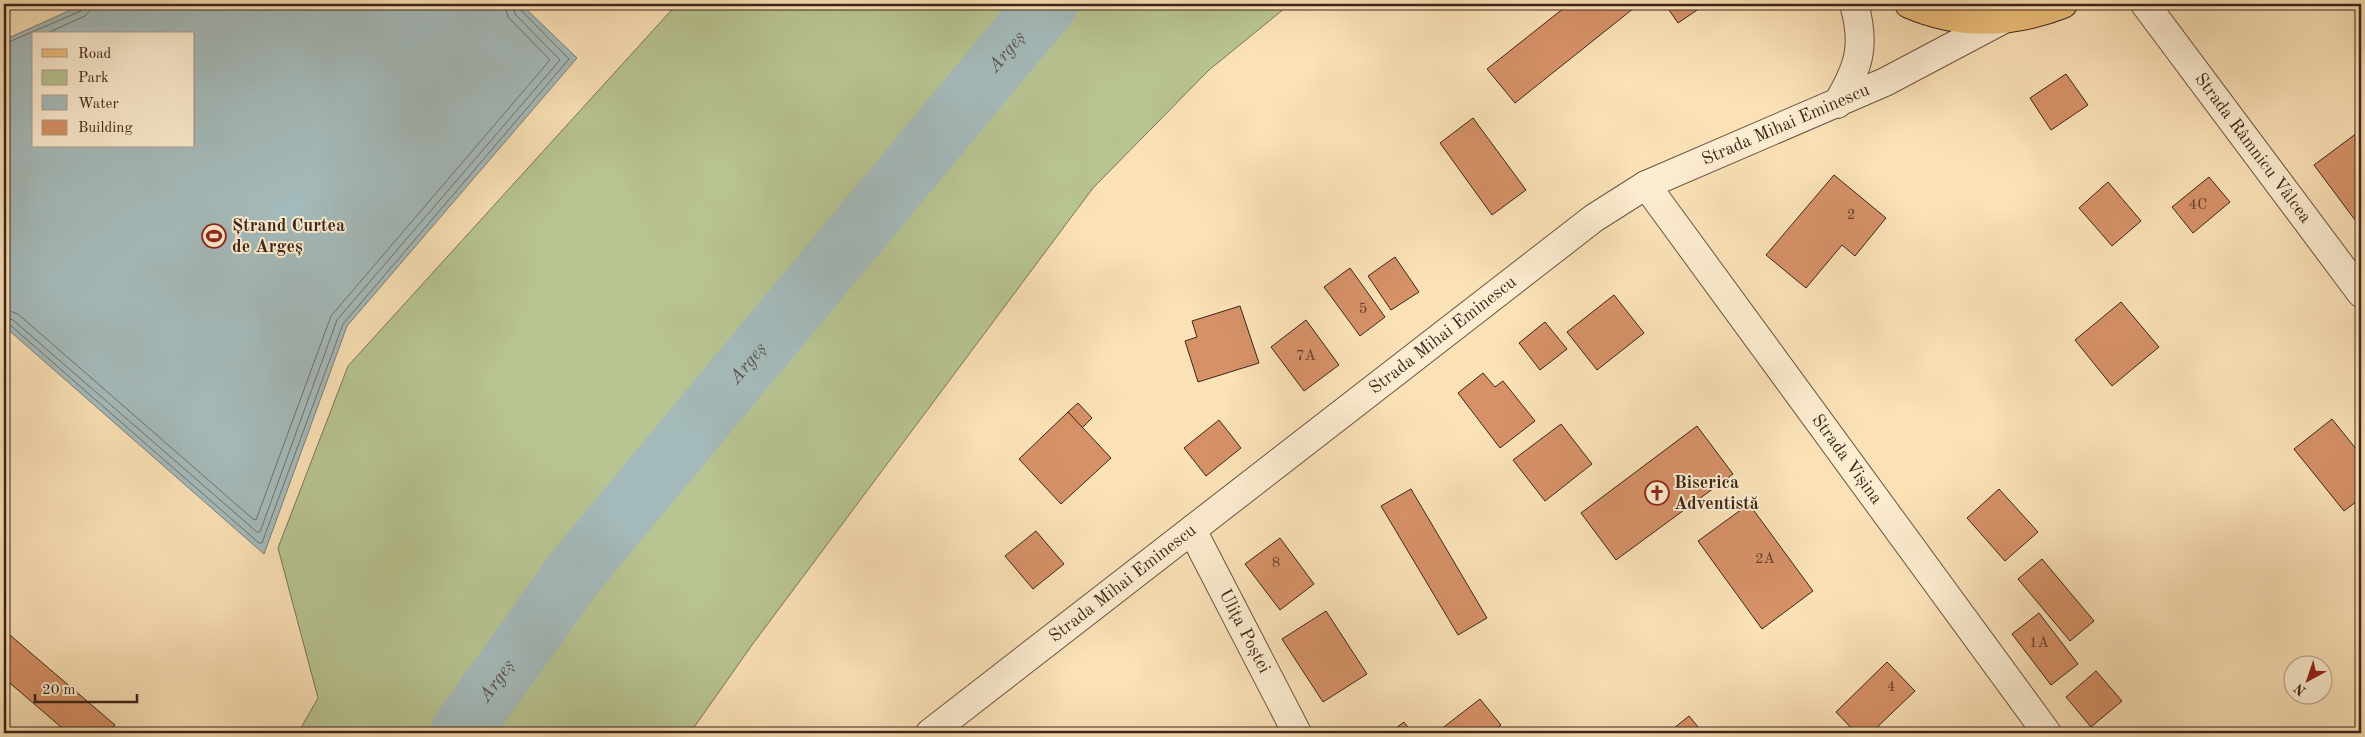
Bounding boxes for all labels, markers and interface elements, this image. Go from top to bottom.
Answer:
water label: Argeș [984,28,1029,77]
legend [32,32,195,148]
text: Road [78,47,112,62]
street label: Strada Râmnicu Vâlcea [2191,70,2315,227]
text: Park [78,71,109,86]
street label: Strada Mihai Eminescu [1699,81,1873,169]
text: Water [78,97,119,112]
text: Building [78,121,133,136]
house number: 4C [2189,198,2207,213]
house number: 2 [1847,208,1855,223]
place label: Ștrand Curtea de Argeș [232,217,345,256]
sports icon: Ștrand Curtea de Argeș [201,223,227,249]
street label: Strada Mihai Eminescu [1366,273,1520,398]
house number: 5 [1359,302,1367,317]
water label: Argeș [725,339,771,388]
house number: 7A [1296,349,1317,364]
street label: Strada Vișina [1808,411,1886,508]
place label: Biserica Adventistă [1674,474,1759,513]
church icon: Biserica Adventistă [1644,480,1670,506]
street label: Strada Mihai Eminescu [1046,521,1200,646]
house number: 2A [1755,552,1776,567]
house number: 8 [1272,556,1280,571]
street label: Ulița Poștei [1215,586,1273,676]
house number: 1A [2029,636,2050,651]
north arrow [2282,654,2332,704]
water label: Argeș [475,656,519,706]
scale bar [35,672,138,704]
house number: 4 [1887,680,1895,695]
text: N [2291,680,2309,698]
text: 20 m [42,683,76,698]

